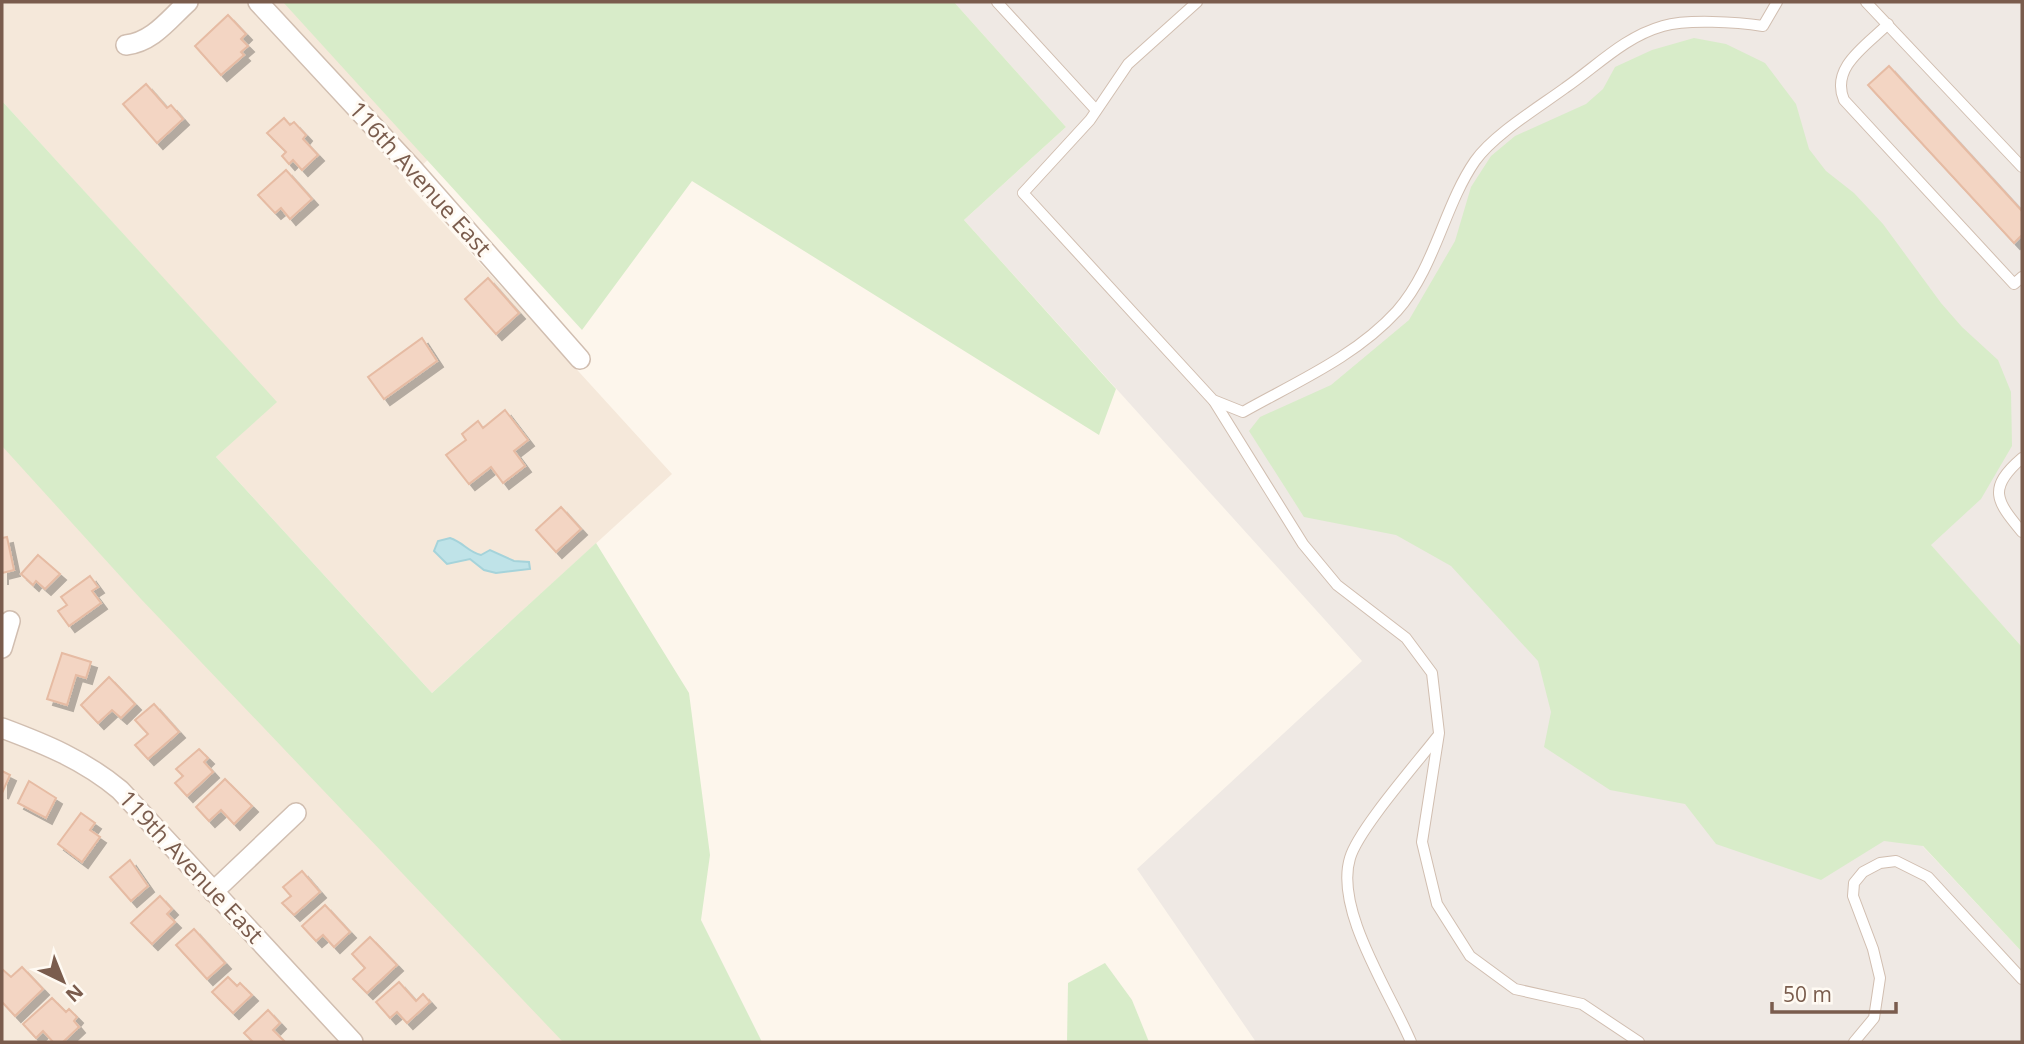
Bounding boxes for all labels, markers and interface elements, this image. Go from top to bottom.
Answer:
street label: 116th Avenue East [342,94,499,263]
street label: 119th Avenue East [112,783,271,950]
north arrow [28,946,98,1016]
scale bar [1772,970,1896,1014]
text: N [60,979,89,1008]
text: 50 m [1783,980,1832,1008]

